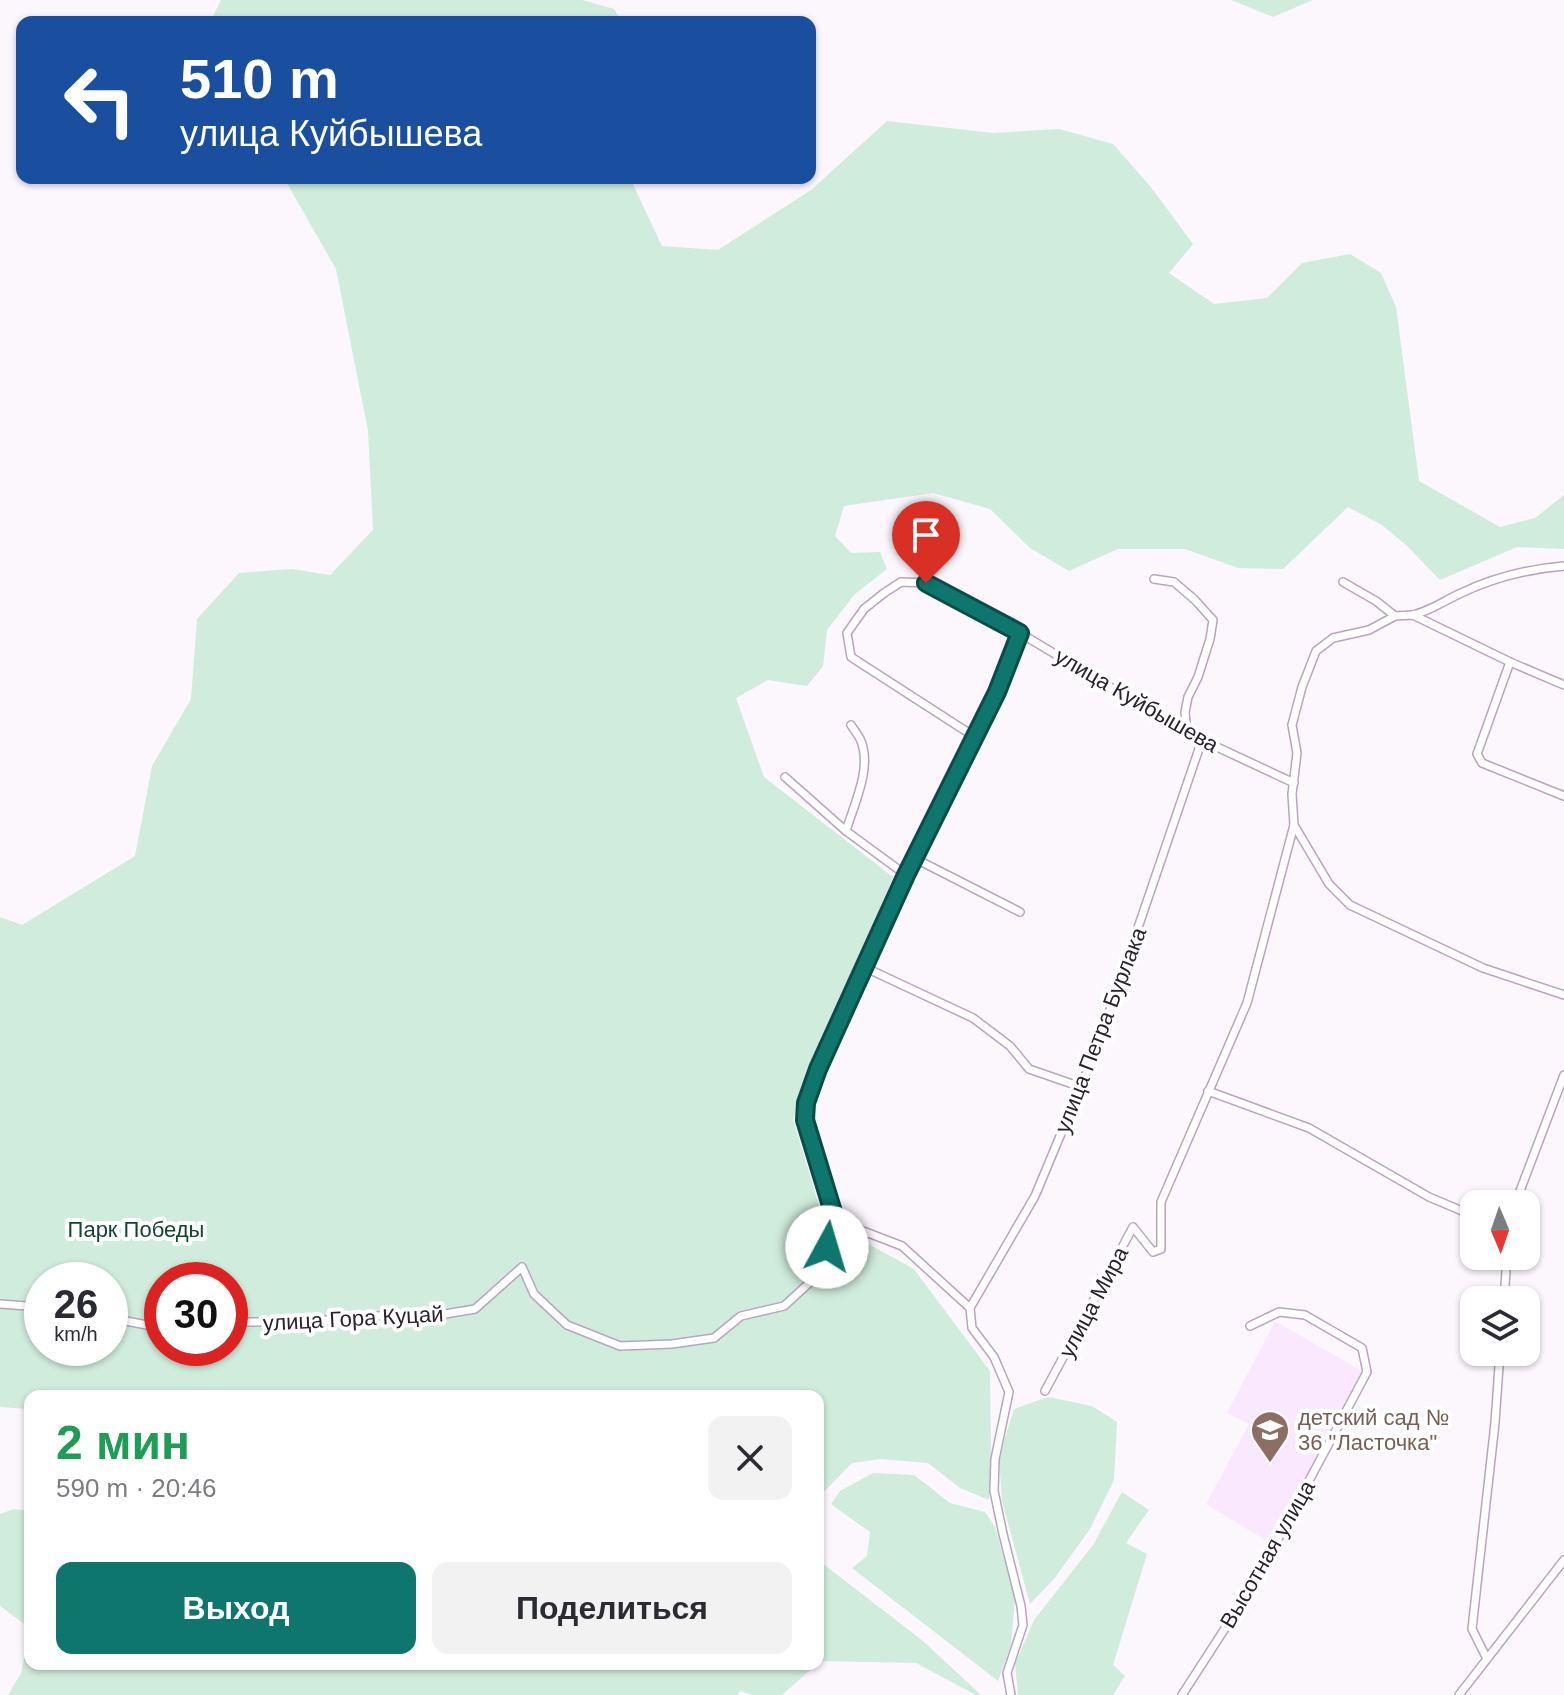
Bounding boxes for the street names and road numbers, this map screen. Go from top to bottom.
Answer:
street label: улица Куйбышева [1051,643,1224,758]
street label: улица Петра Бурлака [1050,923,1152,1137]
street label: улица Мира [1054,1242,1133,1362]
street label: улица Гора Куцай [262,1301,444,1336]
street label: Высотная улица [1215,1475,1320,1633]

